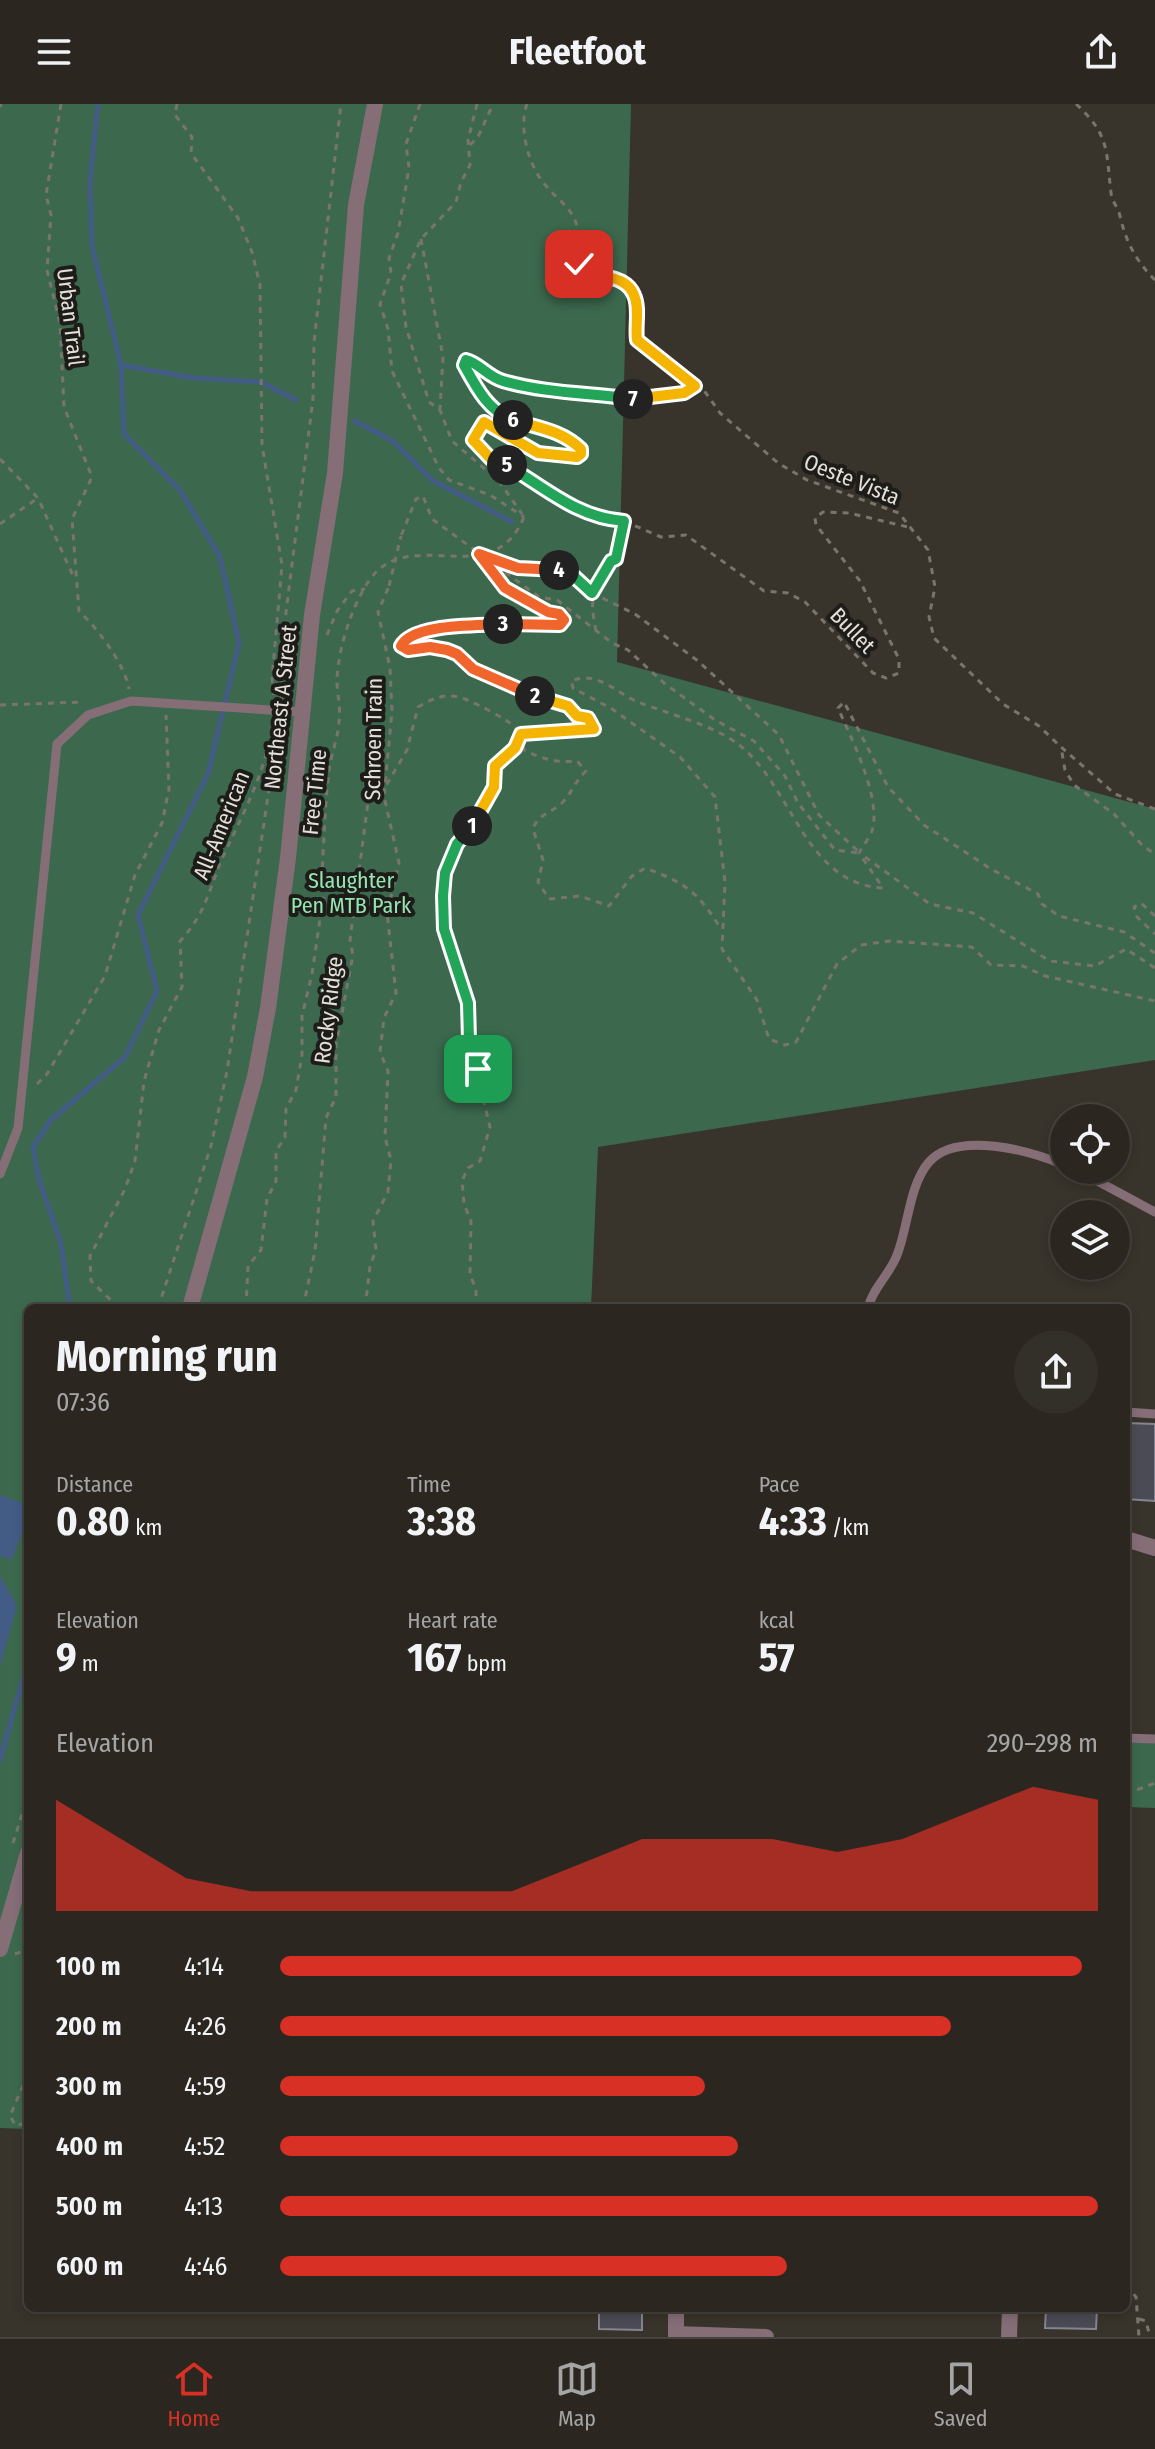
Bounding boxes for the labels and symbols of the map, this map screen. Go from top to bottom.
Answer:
pin [545,230,613,298]
street label: Urban Trail [51,267,90,368]
pin: 7 [613,379,653,419]
pin: 6 [493,400,533,440]
pin: 5 [487,445,527,485]
street label: Oeste Vista [800,448,904,511]
pin: 4 [539,550,579,590]
street label: Bullet [824,602,881,659]
pin: 3 [483,604,523,644]
street label: Northeast A Street [258,623,303,791]
pin: 2 [515,676,555,716]
street label: Schroen Train [359,677,388,801]
street label: Free Time [297,748,332,836]
street label: All-American [187,767,256,884]
pin: 1 [452,806,492,846]
park label: Slaughter Pen MTB Park [291,867,412,919]
street label: Rocky Ridge [309,955,348,1065]
pin [444,1035,512,1103]

